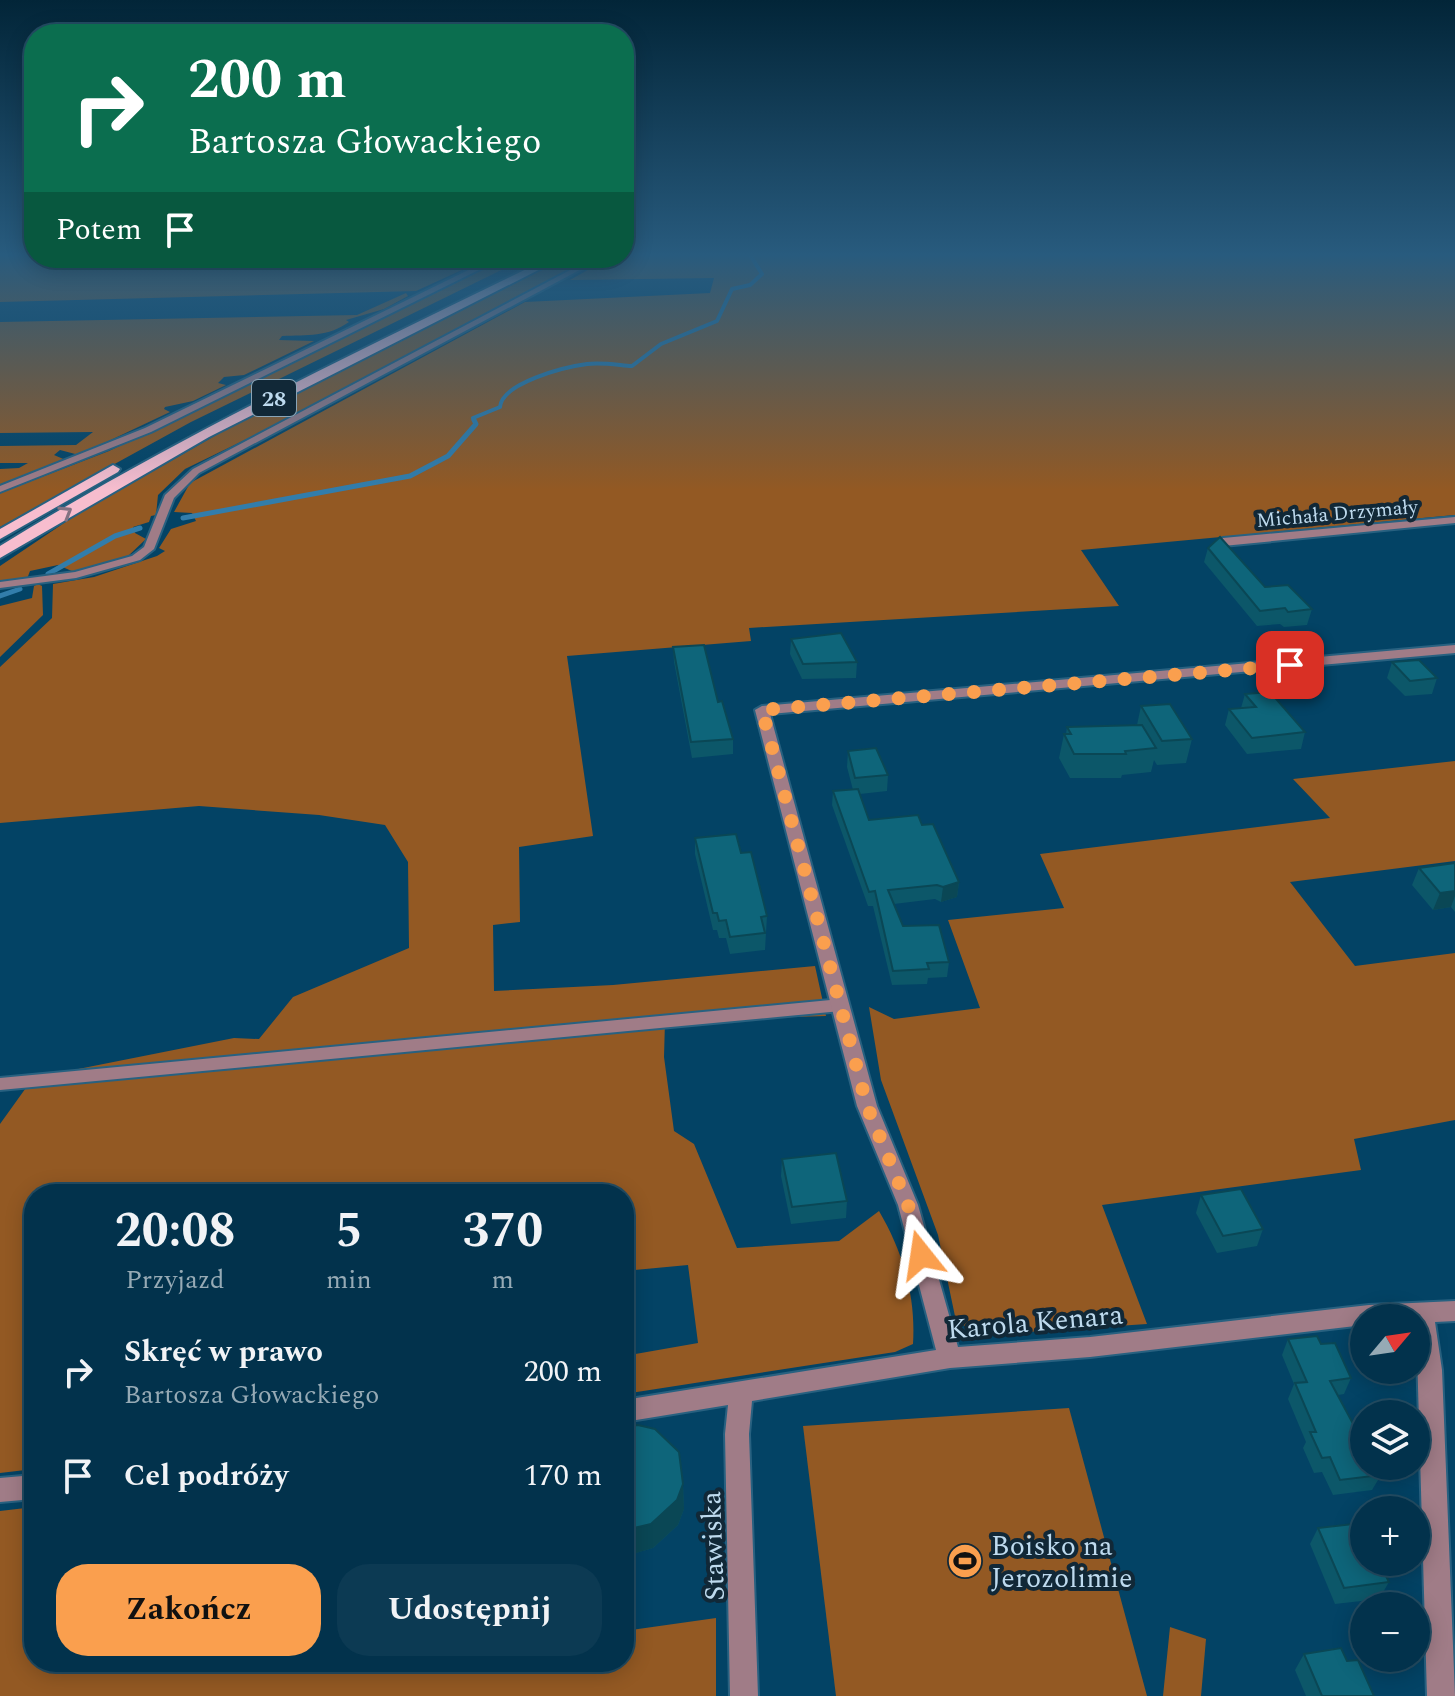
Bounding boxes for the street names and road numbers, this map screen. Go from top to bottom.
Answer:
road number: 28 [252,380,296,416]
street label: Michała Drzymały [1255,492,1420,536]
street label: Karola Kenara [945,1293,1125,1352]
street label: Stawiska [690,1490,737,1601]

